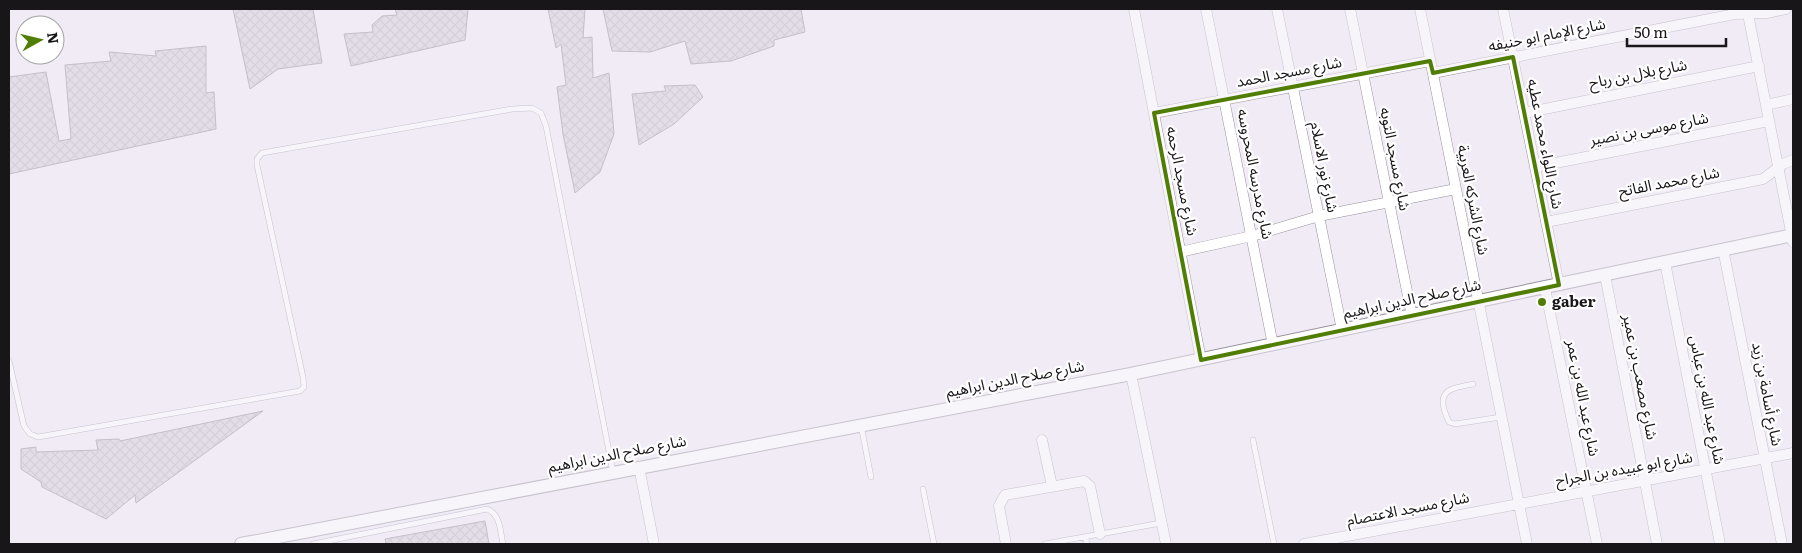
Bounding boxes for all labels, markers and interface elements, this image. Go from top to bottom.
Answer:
street label: شارع الإمام ابو حنيفه [1486,11,1608,58]
north arrow [15,15,65,65]
scale bar [1627,15,1726,47]
text: 50 m [1634,20,1668,43]
text: N [43,31,65,46]
street label: شارع مسجد الحمد [1234,49,1344,94]
street label: شارع بلال بن رباح [1587,52,1689,95]
street label: شارع اللواء محمد عطيه [1521,77,1570,211]
street label: شارع مسجد التوبه [1373,105,1418,213]
street label: شارع موسى بن نصير [1586,105,1711,152]
street label: شارع مدرسه المحروسه [1231,106,1280,242]
street label: شارع نور الاسلام [1303,119,1346,215]
street label: شارع مسجد الرحمه [1160,124,1205,238]
street label: شارع الشركه العربية [1451,143,1496,257]
street label: شارع محمد الفاتح [1616,159,1722,204]
street label: شارع صلاح الدين ابراهيم [1341,272,1483,325]
place label: gaber [1552,289,1596,312]
marker: gaber [1536,296,1548,308]
street label: شارع مصعب بن عمير [1616,311,1665,442]
street label: شارع عبد الله بن عباس [1683,333,1732,467]
street label: شارع عبد الله بن عمر [1560,336,1607,459]
street label: شارع أسامة بن زيد [1745,340,1790,448]
street label: شارع صلاح الدين ابراهيم [943,353,1087,404]
street label: شارع صلاح الدين ابراهيم [545,428,689,479]
street label: شارع ابو عبيده بن الجراح [1553,444,1695,493]
street label: شارع مسجد الاعتصام [1344,484,1472,533]

